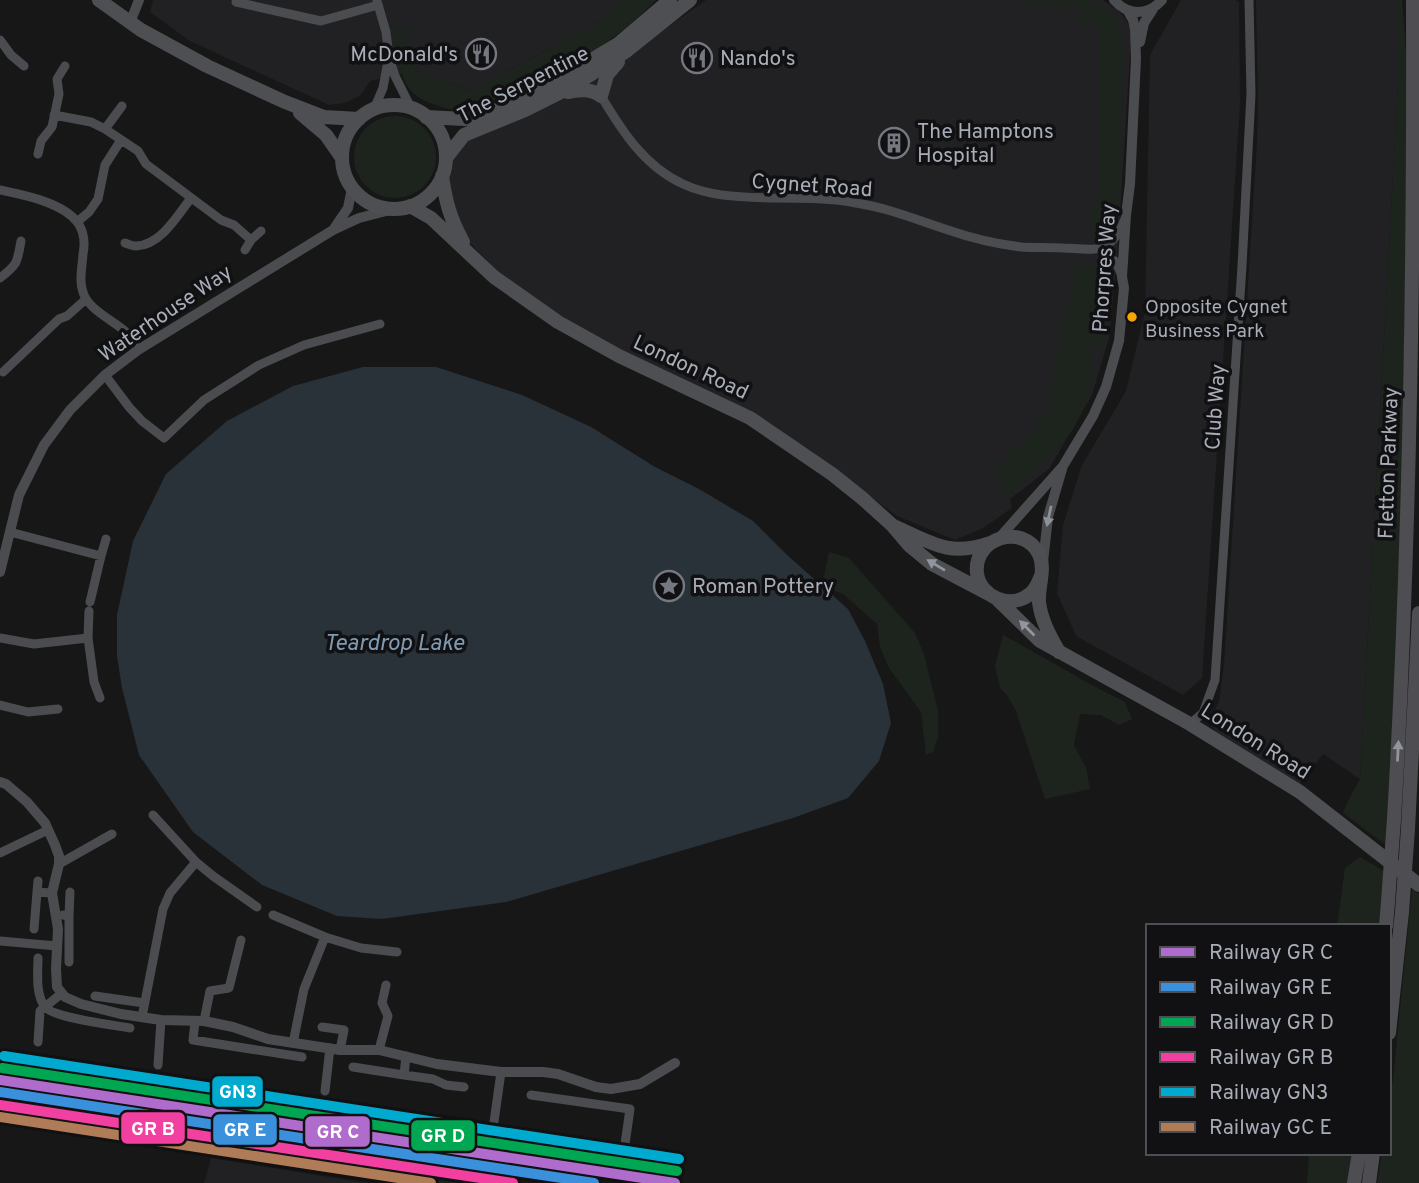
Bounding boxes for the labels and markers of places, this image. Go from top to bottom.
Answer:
restaurant icon: McDonald's [464,37,498,71]
restaurant icon: Nando's [680,41,714,75]
place label: McDonald's [350,42,458,69]
place label: Nando's [720,46,796,73]
place label: The Hamptons Hospital [917,119,1054,170]
building icon: The Hamptons Hospital [877,126,911,160]
place label: Opposite Cygnet Business Park [1145,296,1288,344]
marker: Opposite Cygnet Business Park [1125,310,1139,324]
place icon: Roman Pottery [652,569,686,603]
place label: Roman Pottery [692,574,834,601]

